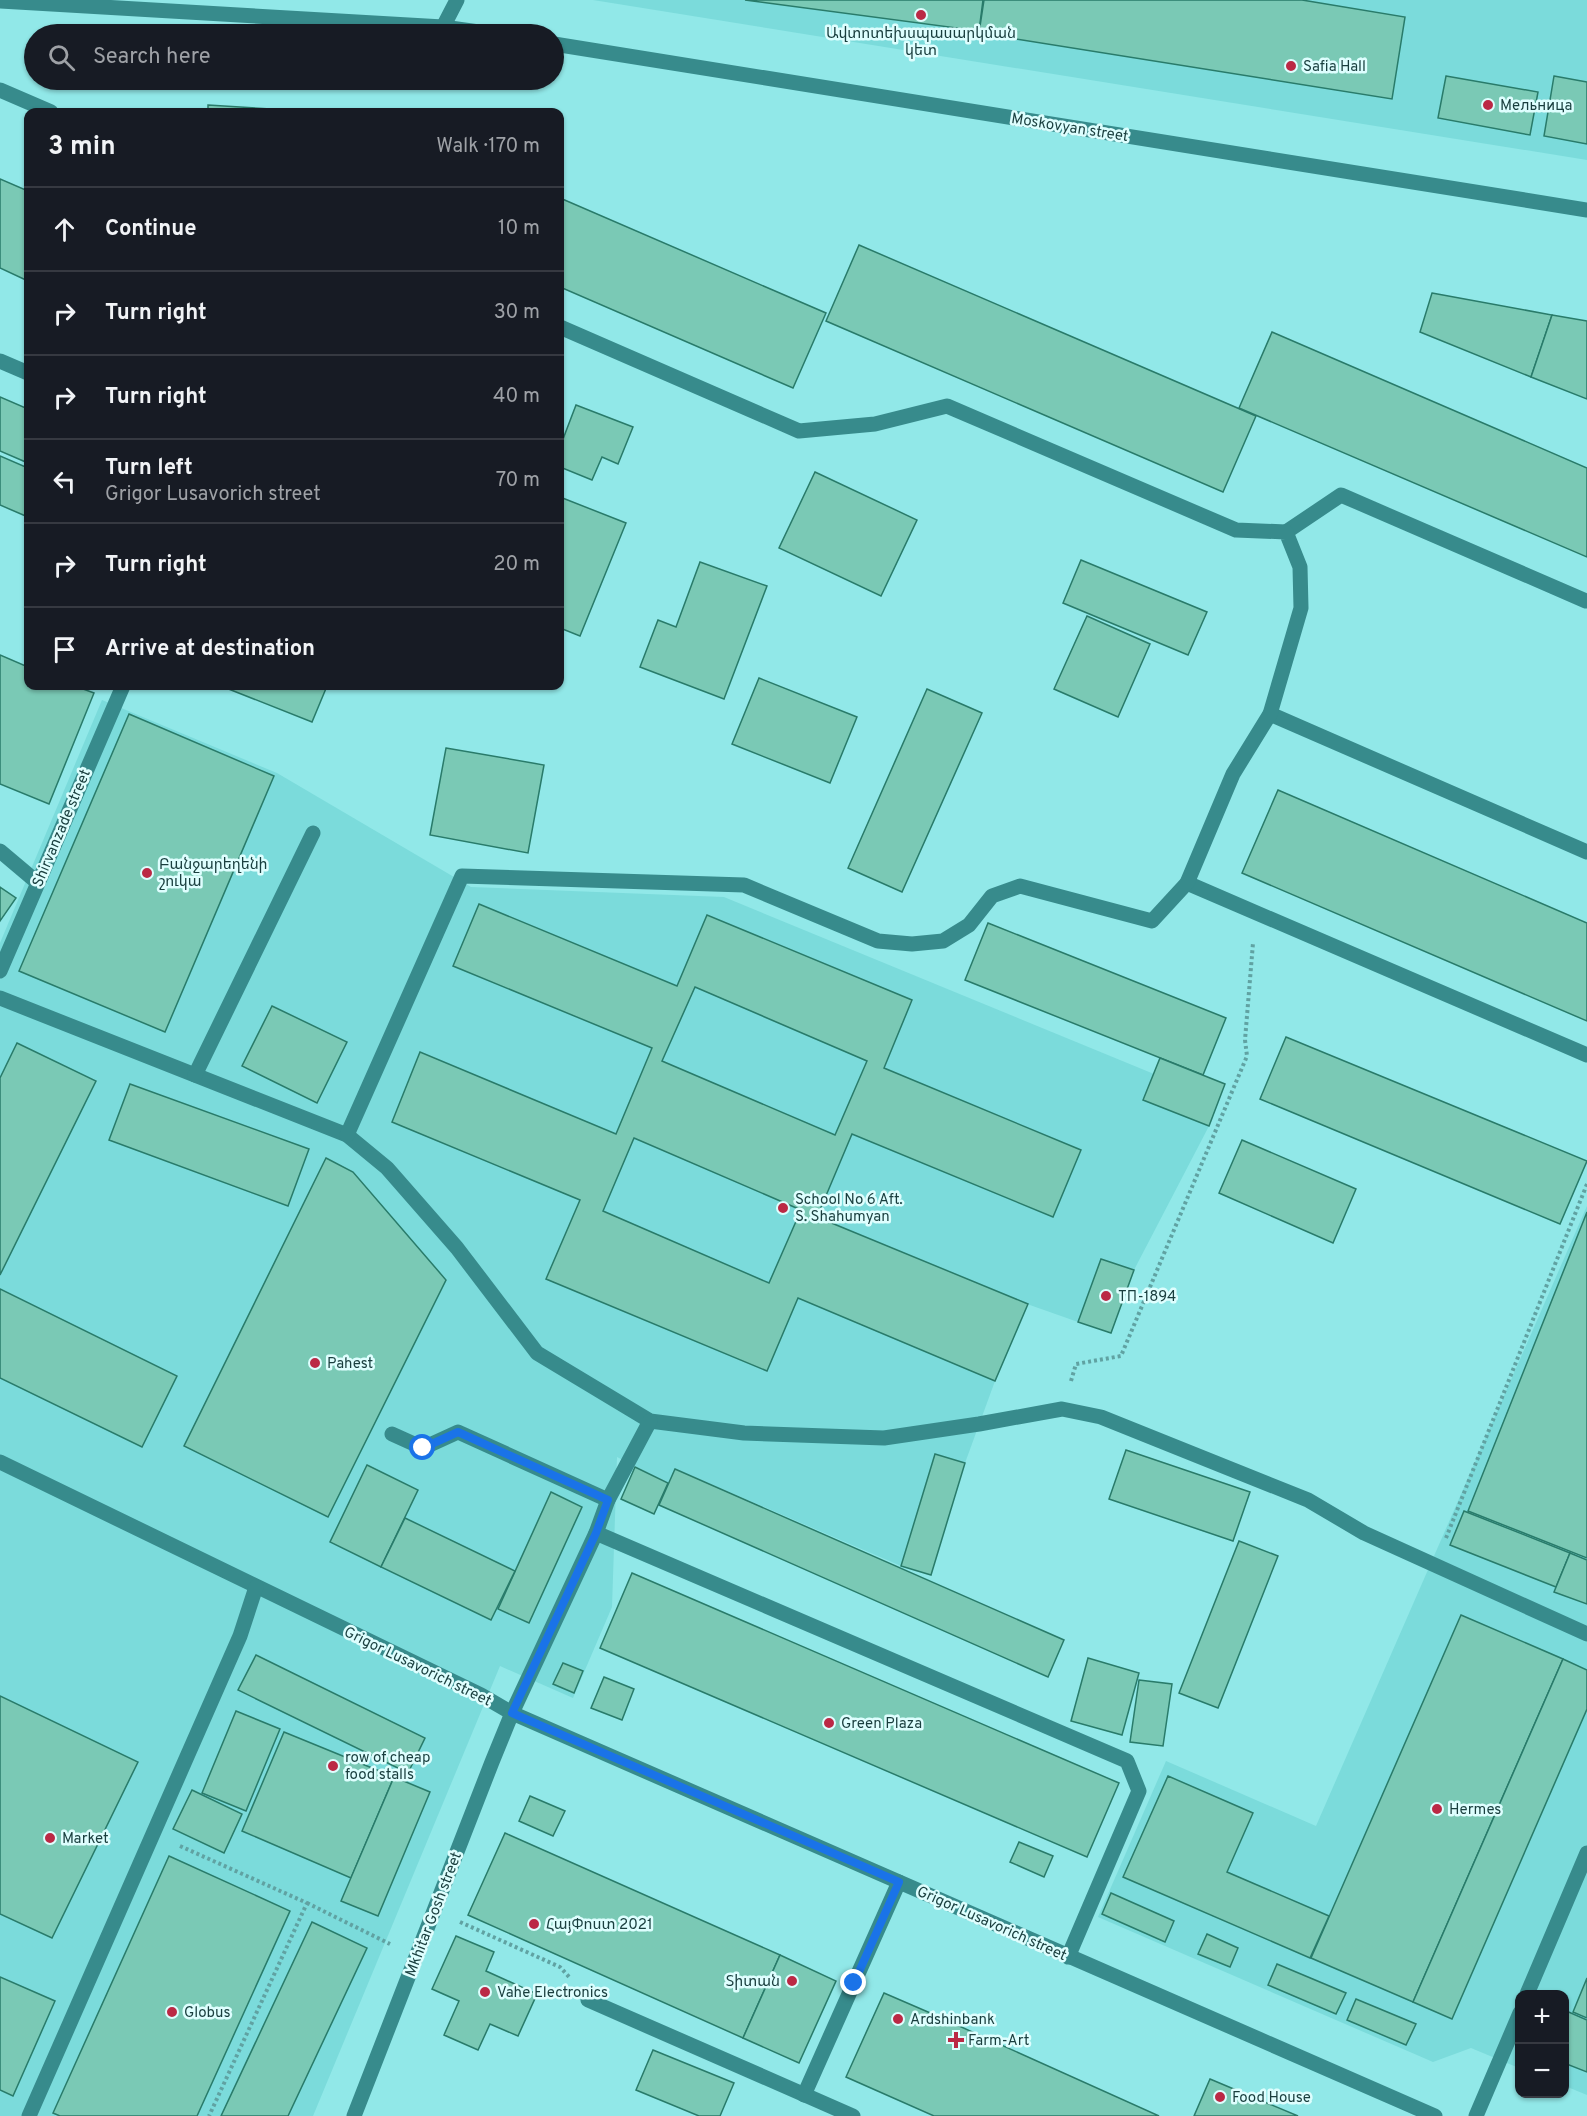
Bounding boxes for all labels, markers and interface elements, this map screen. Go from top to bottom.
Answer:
marker: Ավտոտեխսպասարկման կետ [914,8,928,22]
search box [24,24,564,90]
place label: Ավտոտեխսպասարկման կետ [826,25,1016,61]
icon: search [45,41,78,74]
text: Search here [93,44,211,71]
place label: Safia Hall [1303,58,1366,77]
marker: Safia Hall [1284,59,1298,73]
place label: Мельница [1500,97,1573,116]
marker: Мельница [1481,98,1495,112]
street label: Moskovyan street [1010,110,1130,147]
text: 3 min [48,131,116,164]
text: Walk · 170 m [436,134,540,160]
icon: ahead [48,213,81,246]
text: Continue [105,216,196,243]
text: 10 m [498,216,540,242]
icon: right [48,297,81,330]
text: Turn right [105,300,207,327]
text: 30 m [494,300,540,326]
icon: right [48,381,81,414]
text: Turn right [105,384,207,411]
text: 40 m [493,384,540,410]
text: Turn left [105,455,193,482]
icon: left [48,465,81,498]
text: 70 m [496,468,540,494]
text: Grigor Lusavorich street [105,482,321,508]
icon: right [48,549,81,582]
text: Turn right [105,552,207,579]
text: 20 m [493,552,540,578]
icon: arrive [48,633,81,666]
text: Arrive at destination [105,636,315,663]
street label: Shirvanzade street [29,767,96,890]
place label: Բանջարեղենի շուկա [159,856,268,892]
marker: Բանջարեղենի շուկա [140,866,154,880]
place label: School No 6 Aft. S. Shahumyan [795,1191,903,1227]
marker: School No 6 Aft. S. Shahumyan [776,1201,790,1215]
place label: ТП-1894 [1118,1288,1176,1307]
marker: ТП-1894 [1099,1289,1113,1303]
place label: Pahest [327,1355,373,1374]
marker: Pahest [308,1356,322,1370]
route start [409,1434,435,1460]
street label: Grigor Lusavorich street [340,1623,494,1711]
place label: Green Plaza [841,1715,922,1734]
marker: Green Plaza [822,1716,836,1730]
place label: row of cheap food stalls [345,1749,430,1785]
marker: row of cheap food stalls [326,1759,340,1773]
place label: Hermes [1449,1801,1501,1820]
marker: Hermes [1430,1802,1444,1816]
place label: Market [62,1830,109,1849]
marker: Market [43,1831,57,1845]
street label: Mkhitar Gosh street [402,1849,467,1980]
street label: Grigor Lusavorich street [914,1883,1069,1966]
place label: ՀայՓոստ 2021 [546,1916,653,1935]
marker: ՀայՓոստ 2021 [527,1917,541,1931]
route end [840,1969,866,1995]
place label: Տիտան [726,1973,780,1992]
marker: Տիտան [785,1974,799,1988]
place label: Vahe Electronics [497,1984,608,2003]
marker: Vahe Electronics [478,1985,492,1999]
map controls [1515,1990,1569,2098]
button: + [1515,1990,1569,2044]
place label: Globus [184,2004,231,2023]
marker: Globus [165,2005,179,2019]
place label: Ardshinbank [910,2011,995,2030]
marker: Ardshinbank [891,2012,905,2026]
place label: Farm-Art [968,2032,1029,2051]
marker: Farm-Art [949,2033,963,2047]
button: − [1515,2044,1569,2098]
place label: Food House [1232,2089,1311,2108]
marker: Food House [1213,2090,1227,2104]

